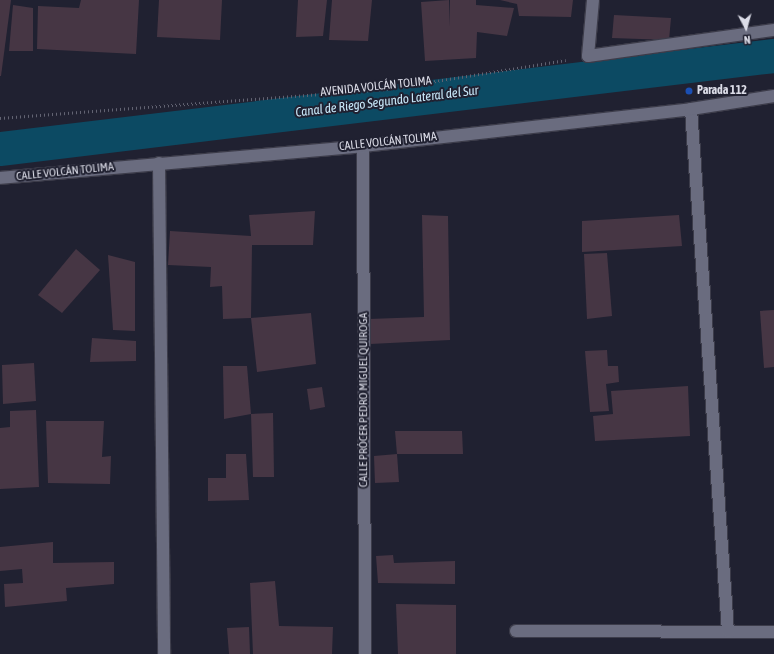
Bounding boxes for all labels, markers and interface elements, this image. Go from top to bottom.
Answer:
north arrow [726,8,766,48]
text: N [743,34,751,46]
street label: AVENIDA VOLCÁN TOLIMA [320,74,432,100]
water label: Canal de Riego Segundo Lateral del Sur [295,83,479,121]
place label: Parada 112 [697,84,747,98]
marker: Parada 112 [684,86,694,96]
street label: CALLE VOLCÁN TOLIMA [338,130,438,154]
street label: CALLE VOLCÁN TOLIMA [15,160,115,184]
street label: CALLE PRÓCER PEDRO MIGUEL QUIROGA [357,313,371,487]

